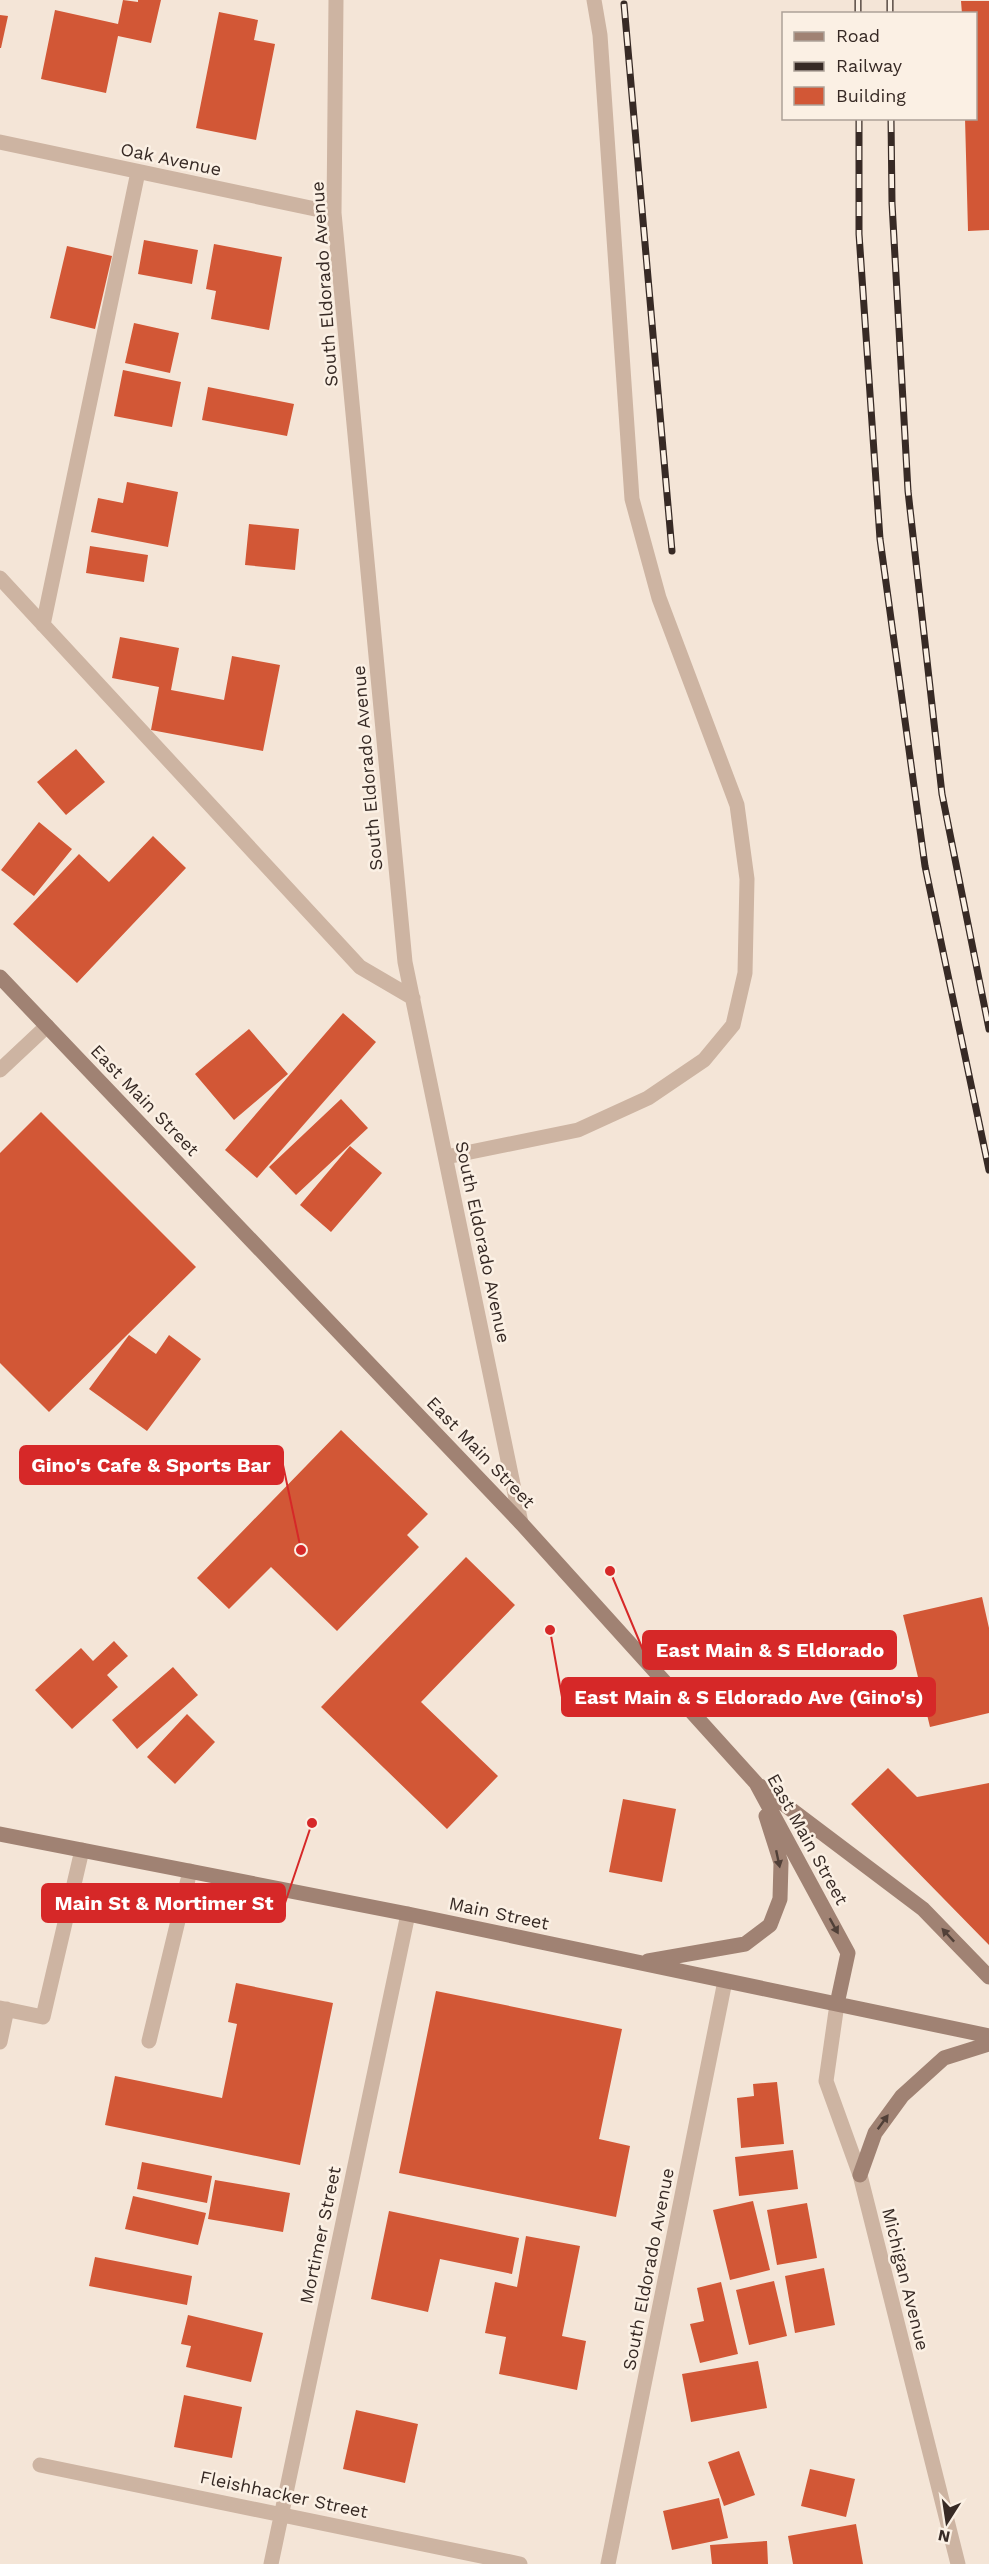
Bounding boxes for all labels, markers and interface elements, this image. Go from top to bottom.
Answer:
legend [782,12,977,120]
text: Road [836,25,880,46]
text: Railway [836,55,903,76]
text: Building [836,85,906,106]
street label: Oak Avenue [119,138,223,180]
street label: South Eldorado Avenue [306,181,342,387]
street label: South Eldorado Avenue [348,665,386,871]
street label: East Main Street [87,1040,204,1160]
street label: South Eldorado Avenue [451,1139,515,1345]
street label: East Main Street [423,1392,540,1512]
callout: Gino's Cafe & Sports Bar [20,1446,283,1484]
text: Gino's Cafe & Sports Bar [31,1453,271,1477]
callout: East Main & S Eldorado [643,1631,896,1669]
text: East Main & S Eldorado [656,1638,884,1662]
callout: East Main & S Eldorado Ave (Gino's) [562,1678,935,1716]
text: East Main & S Eldorado Ave (Gino's) [574,1685,924,1709]
street label: East Main Street [763,1770,853,1909]
one-way arrow [774,1849,784,1868]
callout: Main St & Mortimer St [42,1884,285,1922]
text: Main St & Mortimer St [55,1891,274,1915]
street label: Main Street [447,1892,551,1934]
one-way arrow [829,1918,839,1935]
one-way arrow [941,1928,955,1943]
one-way arrow [877,2114,889,2130]
street label: Mortimer Street [295,2164,345,2306]
street label: South Eldorado Avenue [618,2166,678,2372]
street label: Michigan Avenue [878,2206,934,2352]
street label: Fleishhacker Street [198,2466,370,2522]
north arrow [917,2492,977,2552]
text: N [936,2526,952,2547]

